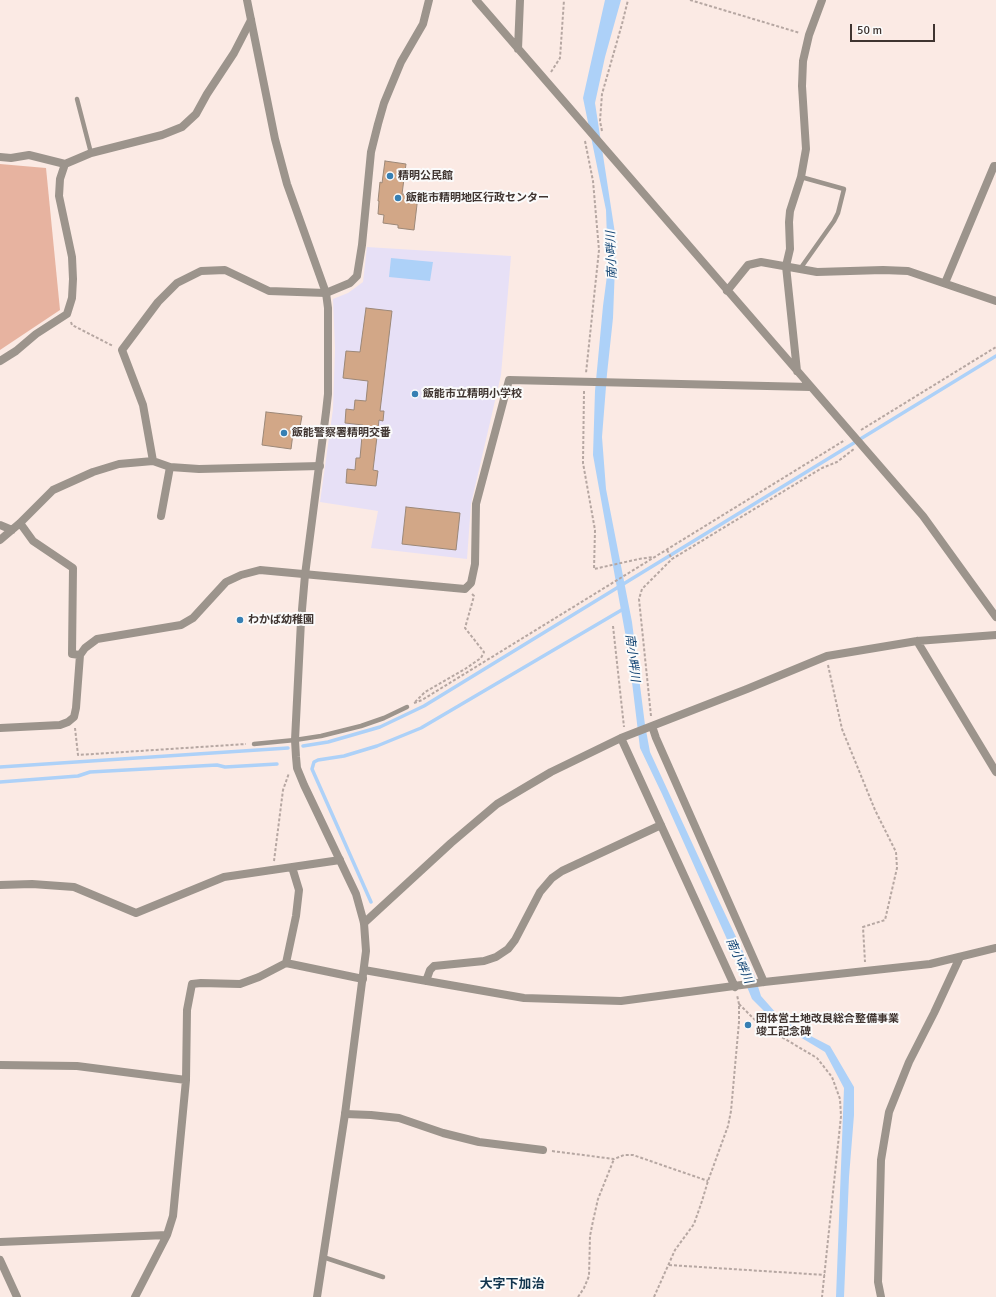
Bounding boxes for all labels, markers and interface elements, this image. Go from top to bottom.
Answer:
scale bar [852,16,937,42]
text: 50 m [857,23,882,38]
place label: 精明公民館 [398,169,453,183]
marker: 精明公民館 [385,171,395,181]
place label: 飯能市精明地区行政センター [406,191,549,205]
marker: 飯能市精明地区行政センター [393,193,403,203]
water label: 南小畔川 [604,231,620,279]
place label: 飯能市立精明小学校 [423,387,522,401]
marker: 飯能市立精明小学校 [410,389,420,399]
place label: 飯能警察署精明交番 [292,426,391,440]
marker: 飯能警察署精明交番 [279,428,289,438]
place label: わかば幼稚園 [248,613,314,627]
marker: わかば幼稚園 [235,615,245,625]
water label: 南小畔川 [622,633,642,683]
water label: 南小畔川 [723,936,755,986]
place label: 団体営土地改良総合整備事業 竣工記念碑 [756,1012,899,1038]
marker: 団体営土地改良総合整備事業 竣工記念碑 [743,1020,753,1030]
district label: 大字下加治 [480,1277,544,1293]

